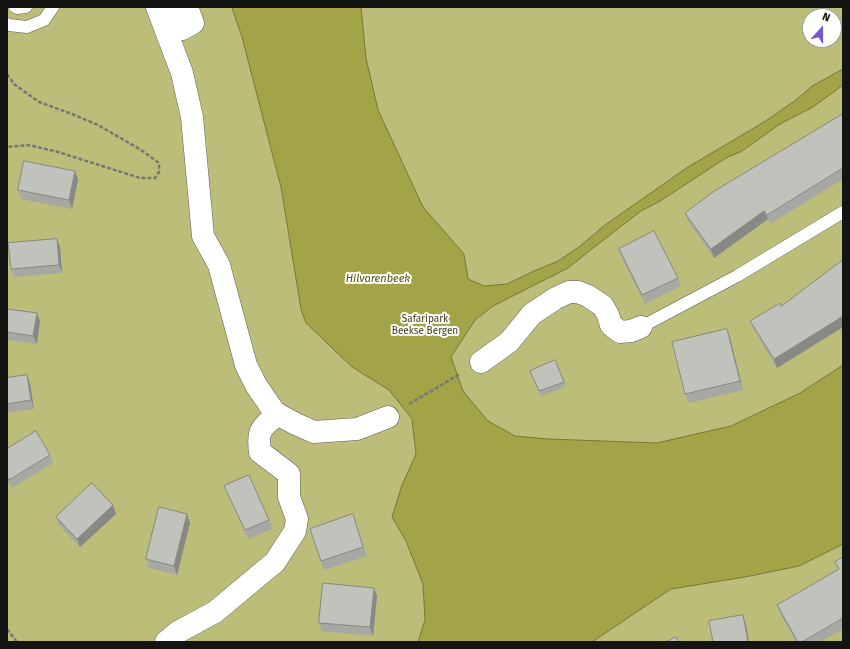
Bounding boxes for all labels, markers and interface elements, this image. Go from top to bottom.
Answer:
north arrow [802,8,842,48]
text: N [820,10,832,25]
water label: Hilvarenbeek [346,272,410,286]
park label: Safaripark Beekse Bergen [392,313,458,336]

